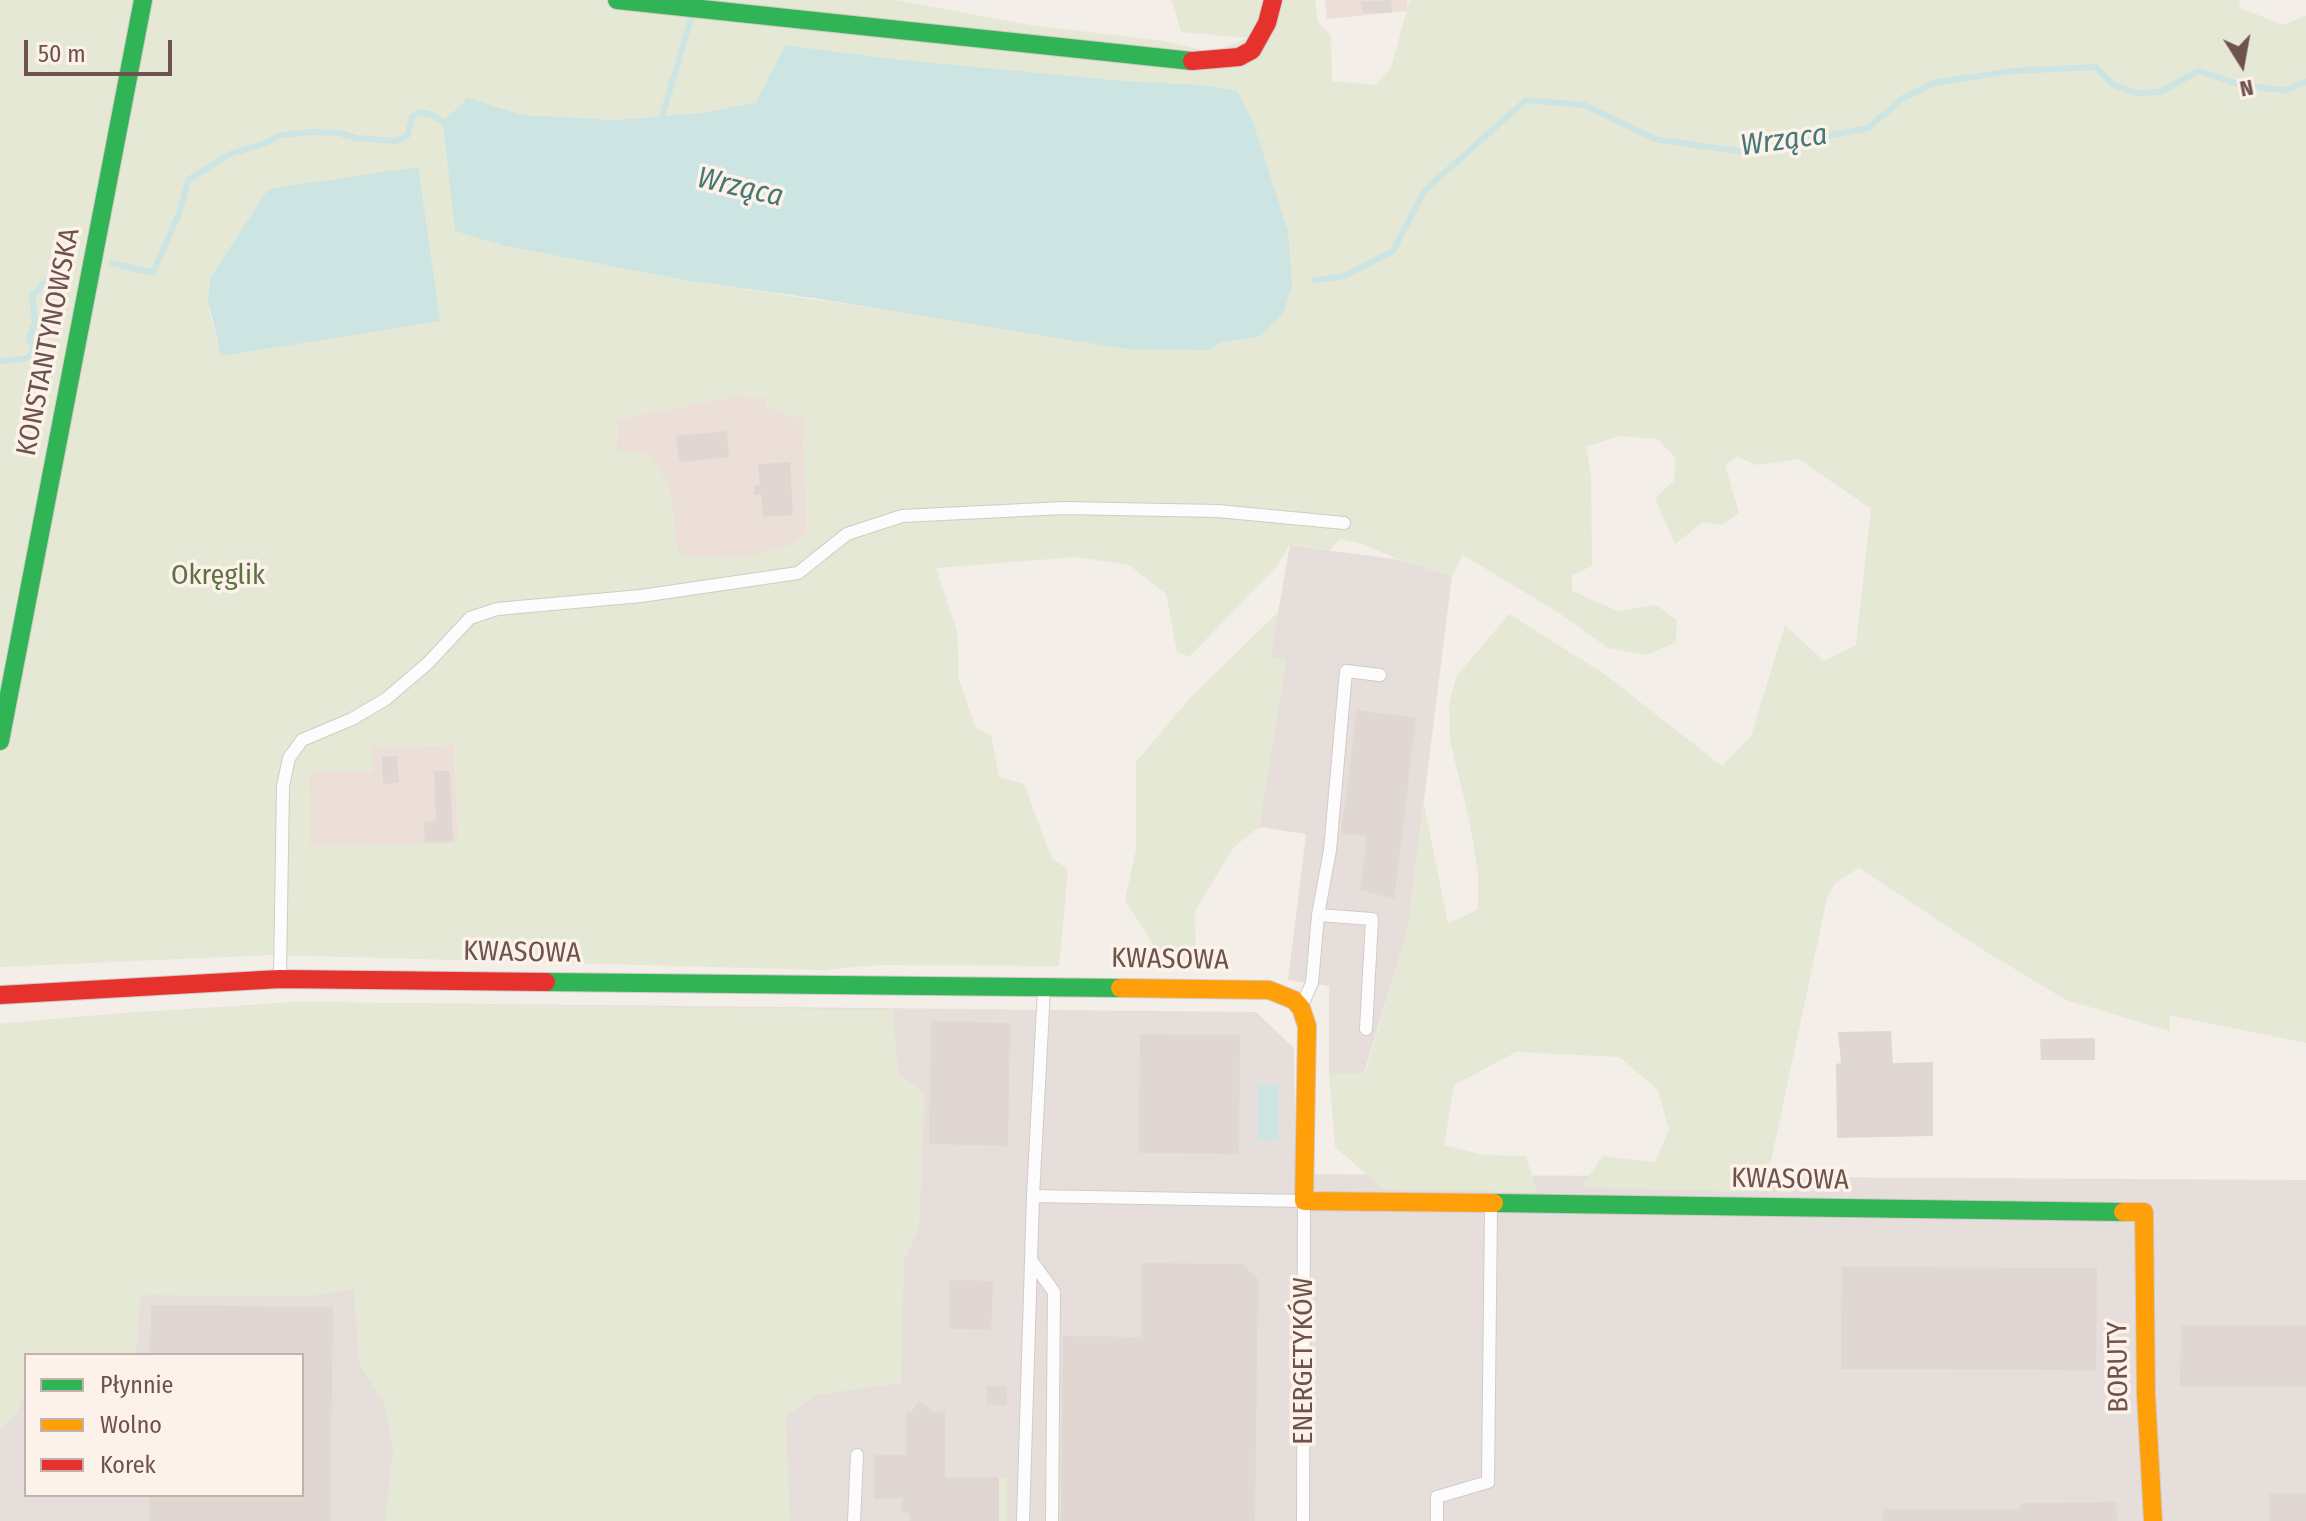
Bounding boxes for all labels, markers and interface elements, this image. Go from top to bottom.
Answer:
scale bar [28,24,176,74]
north arrow [2202,24,2282,104]
text: 50 m [38,40,86,68]
text: N [2238,74,2256,103]
water label: Wrząca [1738,117,1830,165]
water label: Wrząca [694,161,786,215]
street label: KONSTANTYNOWSKA [10,225,88,459]
park label: Okręglik [171,559,265,593]
street label: KWASOWA [463,935,581,971]
street label: KWASOWA [1111,942,1229,978]
street label: KWASOWA [1731,1162,1849,1198]
street label: ENERGETYKÓW [1287,1277,1321,1445]
street label: BORUTY [2101,1321,2137,1413]
legend [24,1353,304,1497]
text: Płynnie [100,1371,173,1399]
text: Wolno [100,1411,162,1439]
text: Korek [100,1451,156,1479]

